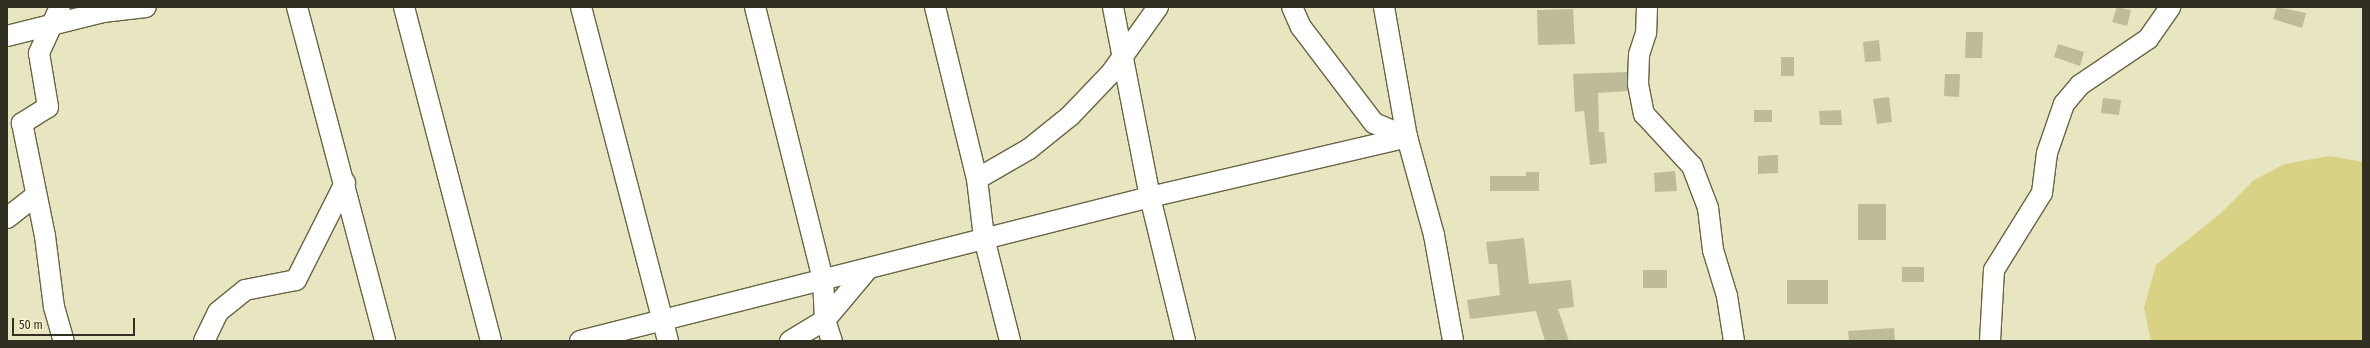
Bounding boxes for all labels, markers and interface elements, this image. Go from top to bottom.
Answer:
scale bar [14,310,137,336]
text: 50 m [19,318,43,332]

